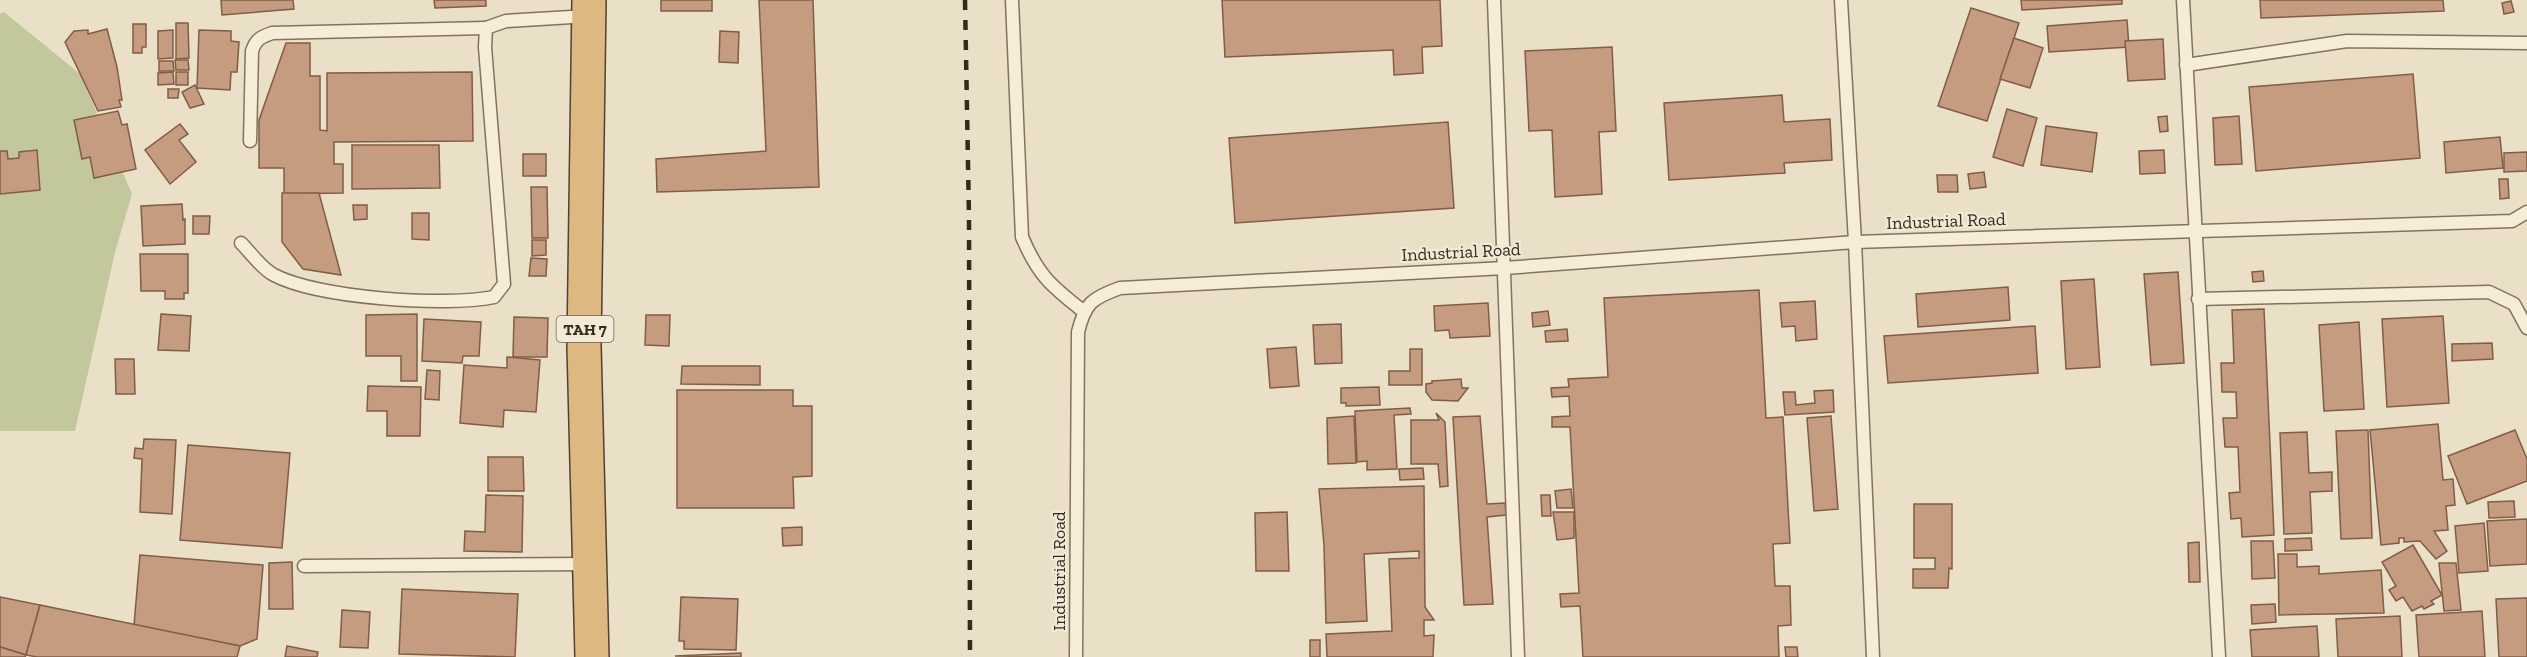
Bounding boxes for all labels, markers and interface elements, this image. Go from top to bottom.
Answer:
street label: Industrial Road [1886,208,2006,234]
street label: Industrial Road [1401,238,1521,266]
road number: TAH 7 [556,316,614,342]
street label: Industrial Road [1048,511,1070,631]

